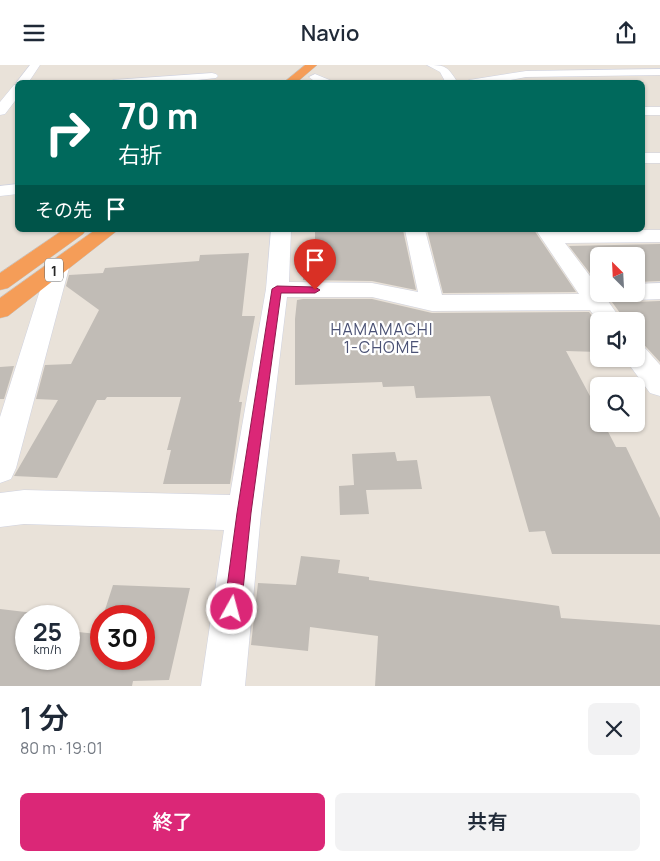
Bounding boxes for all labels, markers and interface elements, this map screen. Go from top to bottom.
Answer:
text: Navio [301,18,359,48]
icon: menu [20,19,48,47]
icon: share [612,19,640,47]
text: 70 m [118,92,198,140]
icon: right [35,100,100,165]
text: 右折 [118,140,162,170]
icon: arrive [102,195,130,223]
text: その先 [35,197,92,223]
pin [294,239,336,290]
icon: arrive [301,246,329,274]
north arrow [590,247,645,303]
map controls [590,247,645,432]
road number: 1 [45,259,63,281]
button: sound [590,312,645,367]
district label: HAMAMACHI 1-CHOME [330,318,434,358]
button: search [590,377,645,432]
position arrow [205,582,257,634]
speed limit sign: 30 [90,605,155,670]
text: 25 [33,614,62,649]
text: km/h [34,641,61,658]
text: 1 分 [20,697,69,738]
button: close [588,703,640,755]
text: 80 m · 19:01 [20,737,103,759]
button: 終了 [20,793,325,851]
button: 共有 [335,793,640,851]

